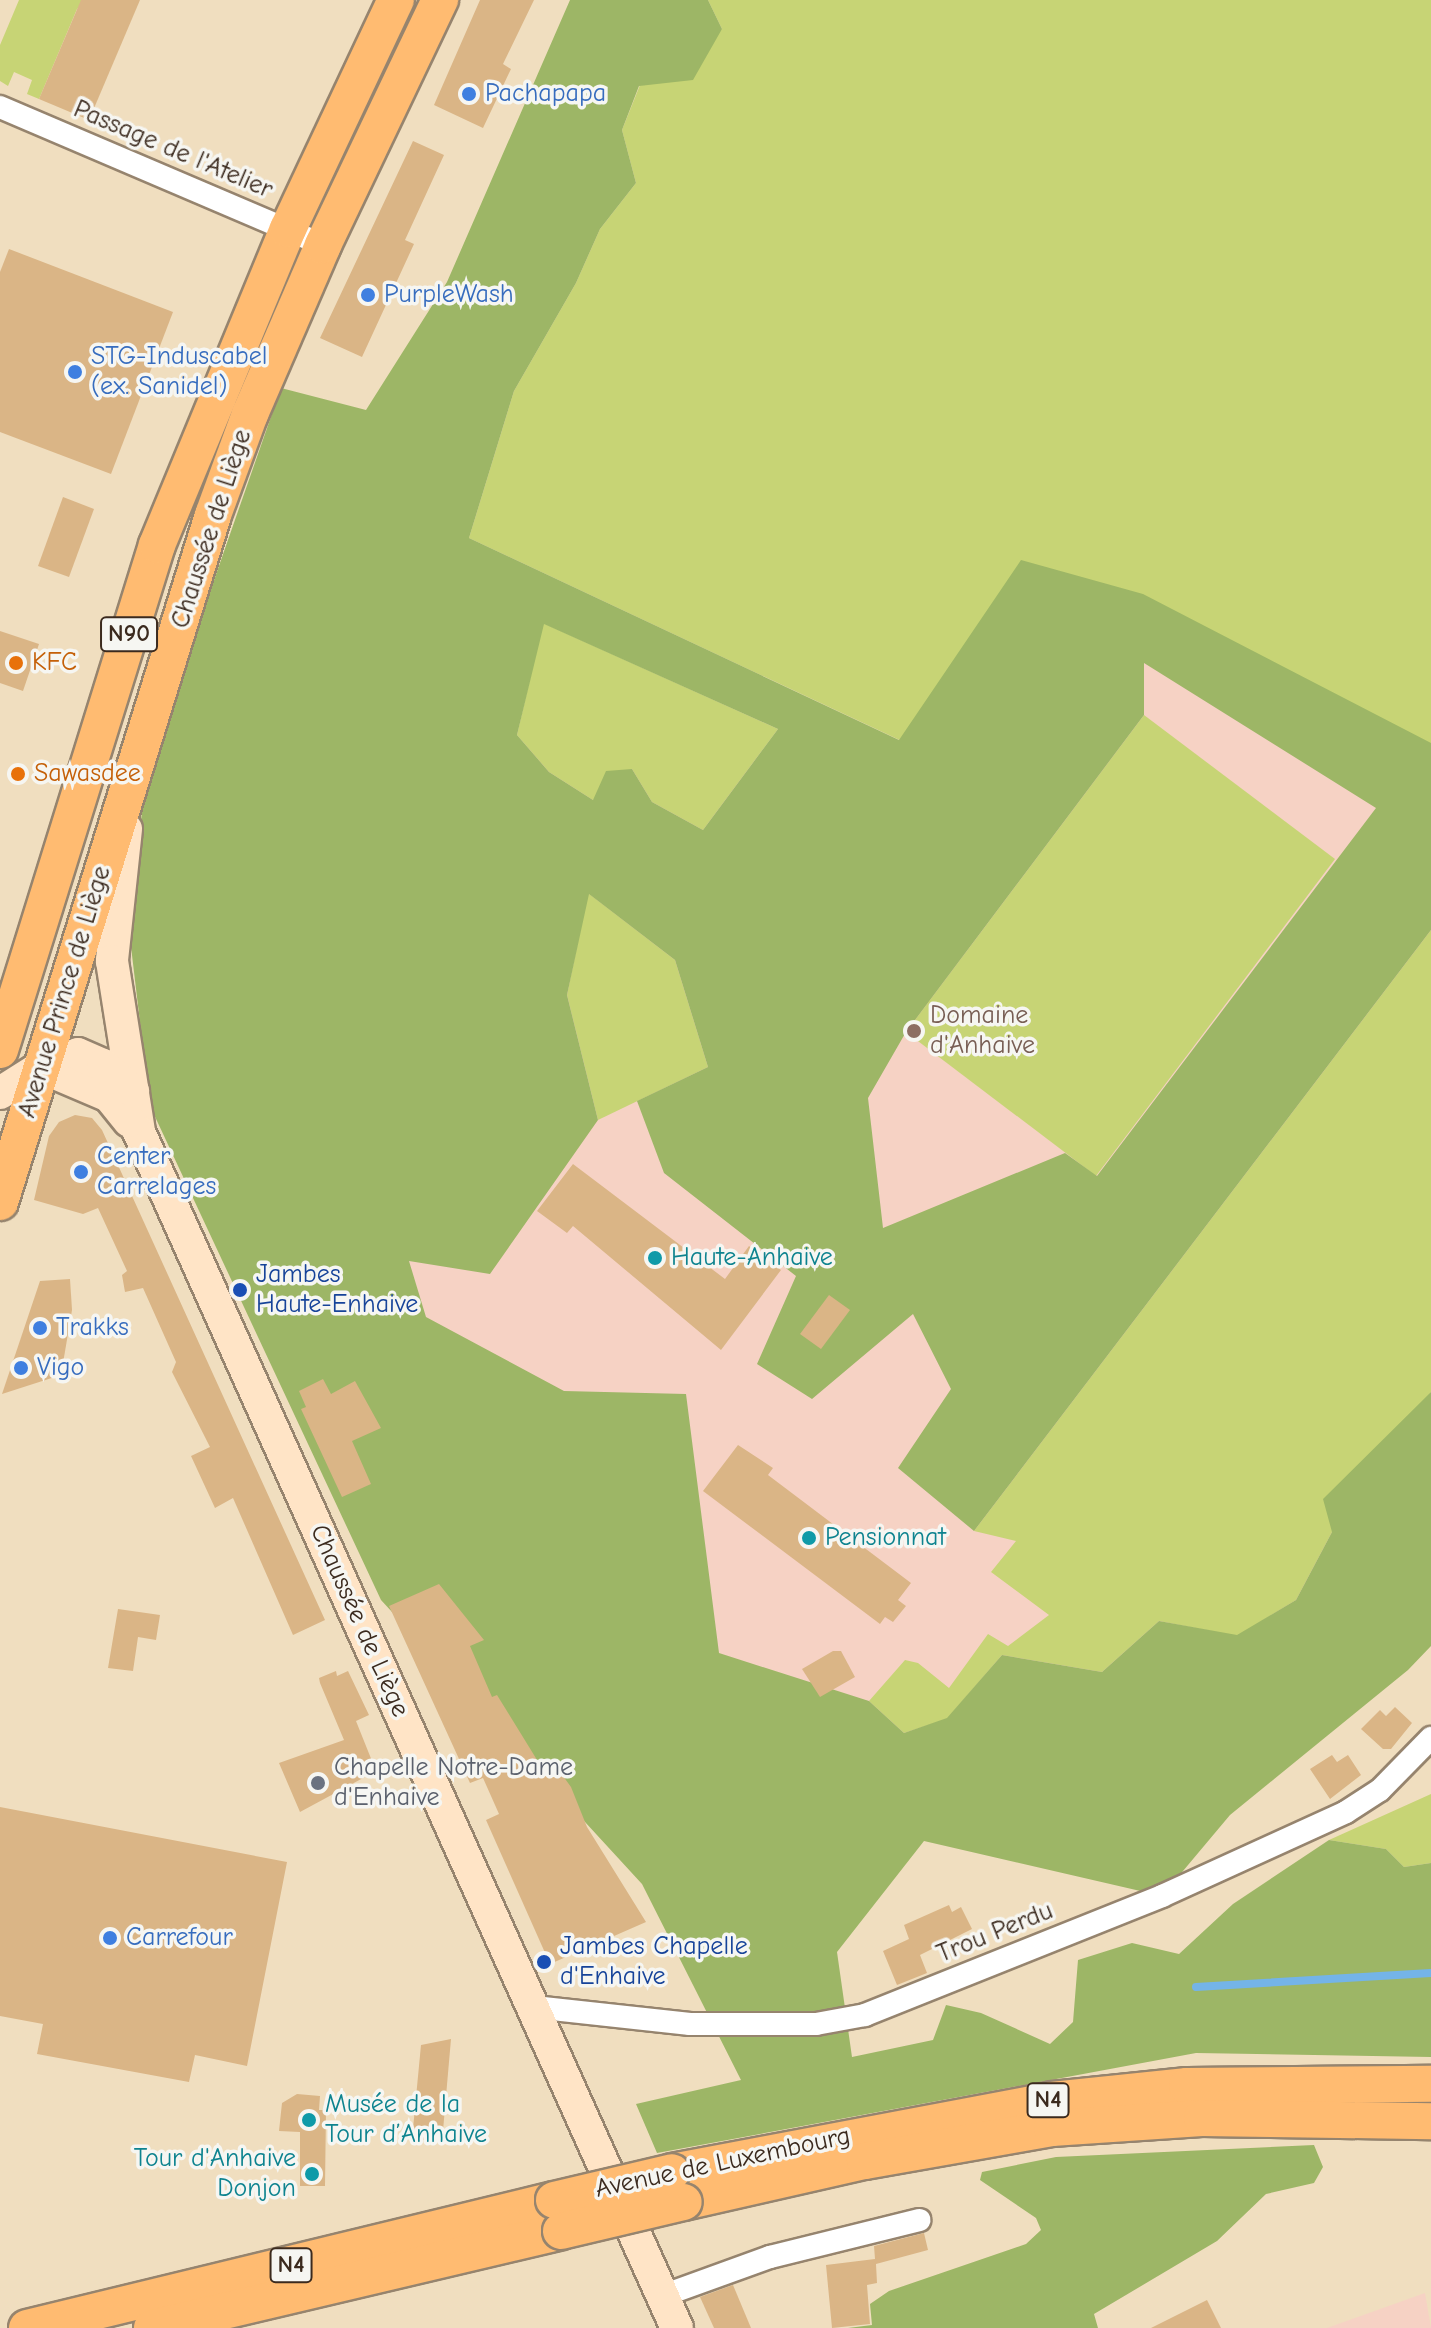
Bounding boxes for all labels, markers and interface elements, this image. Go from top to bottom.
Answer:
place label: Pachapapa [485,78,606,110]
marker: Pachapapa [460,85,478,103]
street label: Passage de l'Atelier [69,94,277,206]
place label: PurpleWash [384,279,514,311]
marker: PurpleWash [359,286,377,304]
place label: STG-Induscabel (ex. Sanidel) [91,341,267,402]
marker: STG-Induscabel (ex. Sanidel) [66,363,84,381]
street label: Chaussée de Liège [165,426,259,632]
road number: N90 [99,614,159,654]
place label: KFC [32,647,77,679]
marker: KFC [7,654,25,672]
place label: Sawasdee [34,758,141,790]
marker: Sawasdee [9,765,27,783]
street label: Avenue Prince de Liège [12,862,118,1122]
place label: Domaine d'Anhaive [930,1000,1035,1062]
marker: Domaine d'Anhaive [905,1022,923,1040]
place label: Center Carrelages [97,1141,216,1202]
marker: Center Carrelages [72,1163,90,1181]
place label: Haute-Anhaive [671,1242,833,1274]
marker: Haute-Anhaive [646,1249,664,1267]
place label: Jambes Haute-Enhaive [256,1259,418,1320]
marker: Jambes Haute-Enhaive [231,1281,249,1299]
place label: Trakks [56,1312,129,1344]
marker: Trakks [31,1319,49,1337]
place label: Vigo [37,1352,84,1384]
marker: Vigo [12,1359,30,1377]
street label: Chaussée de Liège [303,1520,415,1722]
place label: Pensionnat [825,1522,946,1554]
marker: Pensionnat [800,1529,818,1547]
place label: Chapelle Notre-Dame d'Enhaive [334,1752,573,1814]
marker: Chapelle Notre-Dame d'Enhaive [309,1774,327,1792]
street label: Trou Perdu [932,1896,1058,1970]
place label: Carrefour [126,1922,233,1954]
marker: Carrefour [101,1929,119,1947]
place label: Jambes Chapelle d'Enhaive [560,1931,748,1992]
marker: Jambes Chapelle d'Enhaive [535,1953,553,1971]
road number: N4 [1026,2080,1070,2120]
place label: Musée de la Tour d’Anhaive [325,2089,487,2150]
marker: Musée de la Tour d’Anhaive [300,2111,318,2129]
street label: Avenue de Luxembourg [593,2121,853,2205]
place label: Tour d'Anhaive Donjon [134,2143,296,2204]
marker: Tour d'Anhaive Donjon [303,2165,321,2183]
road number: N4 [269,2245,313,2285]

